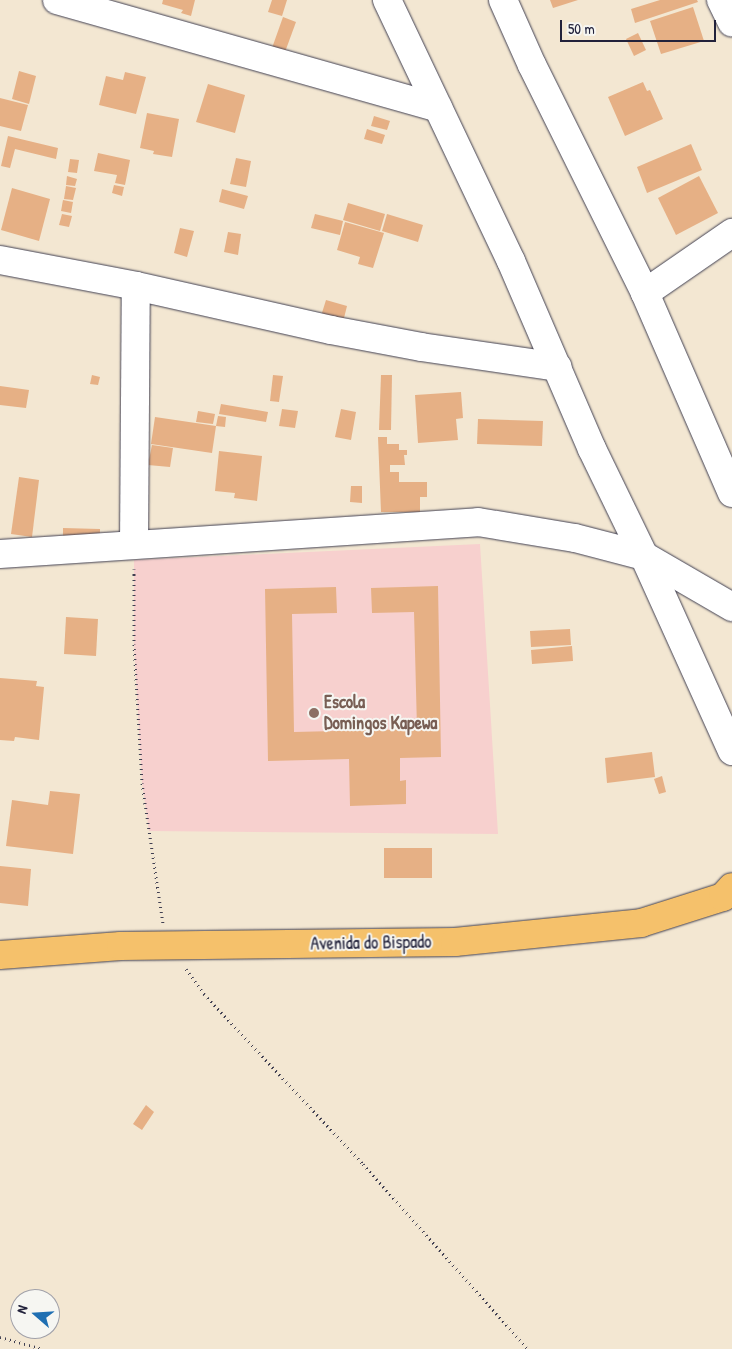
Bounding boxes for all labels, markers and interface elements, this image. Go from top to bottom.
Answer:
scale bar [562,10,718,42]
text: 50 m [568,18,595,39]
place label: Escola Domingos Kapewa [324,692,437,734]
marker: Escola Domingos Kapewa [308,707,320,719]
street label: Avenida do Bispado [310,931,432,955]
north arrow [10,1289,60,1339]
text: N [11,1303,31,1316]

